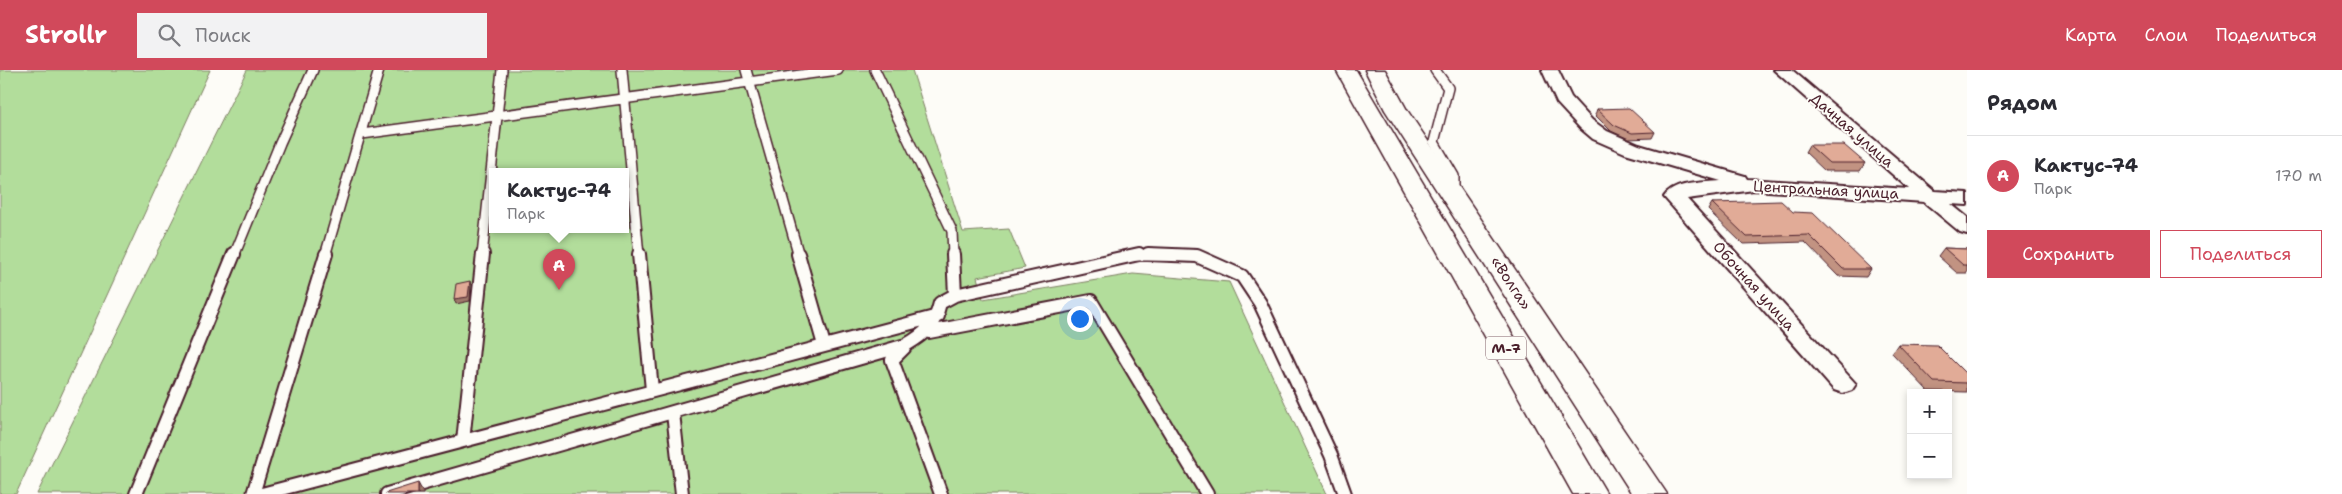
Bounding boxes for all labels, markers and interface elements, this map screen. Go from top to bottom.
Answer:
search box [137,13,487,58]
text: Strollr [25,19,107,51]
icon: search [155,21,183,49]
text: Поиск [195,23,251,48]
text: Карта [2065,23,2116,47]
text: Слои [2144,23,2188,47]
text: Поделиться [2216,23,2317,47]
street label: Дачная улица [1806,88,1899,172]
text: Рядом [1987,89,2057,117]
text: Кактус-74 [2034,153,2138,178]
text: A [1997,165,2009,186]
text: 170 m [2275,165,2322,186]
popup [489,168,629,233]
street label: Центральная улица [1753,176,1900,204]
text: Кактус-74 [507,178,611,203]
text: Парк [2034,178,2072,199]
text: Парк [507,203,545,224]
button: Сохранить [1987,230,2150,278]
button: Поделиться [2160,230,2322,278]
street label: Обочная улица [1709,237,1800,335]
pin: A [543,249,575,290]
street label: «Волга» [1486,252,1536,314]
your location [1067,306,1093,332]
road number: М-7 [1486,336,1526,360]
map controls [1907,389,1952,479]
button: + [1907,389,1952,434]
button: − [1907,434,1952,479]

